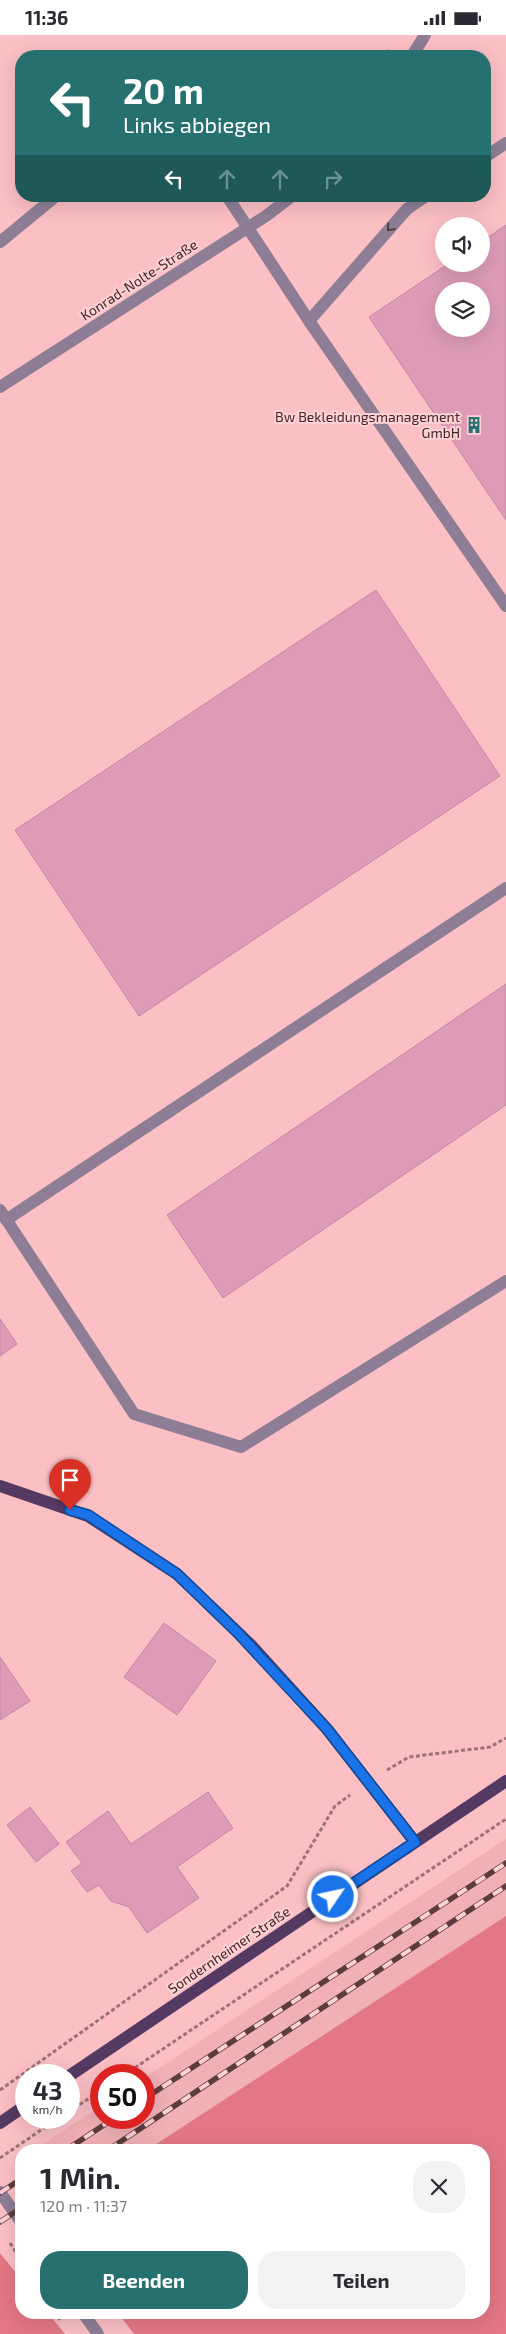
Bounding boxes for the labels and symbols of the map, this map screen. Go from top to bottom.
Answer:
one-way arrow [387,223,396,232]
street label: Konrad-Nolte-Straße [77,235,200,324]
place label: Bw Bekleidungsmanagement GmbH [275,408,460,441]
building icon: Bw Bekleidungsmanagement GmbH [464,415,484,435]
pin [49,1459,91,1510]
position arrow [306,1870,358,1922]
street label: Sondernheimer Straße [164,1902,293,1997]
speed limit sign: 50 [90,2064,155,2129]

